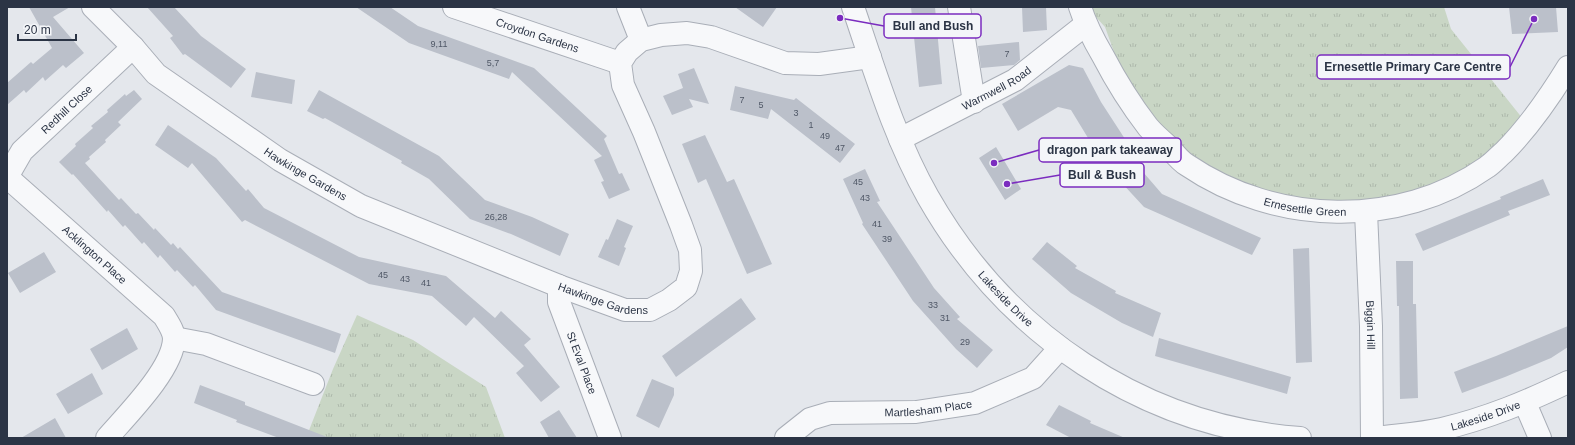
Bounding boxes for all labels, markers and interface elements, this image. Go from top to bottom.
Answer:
callout: Bull and Bush [884,14,981,38]
scale bar [18,16,76,42]
street label: Croydon Gardens [494,16,581,55]
text: Bull and Bush [893,19,973,33]
text: 20 m [24,23,51,37]
house number: 9,11 [431,39,447,49]
house number: 7 [1004,49,1010,59]
callout: Ernesettle Primary Care Centre [1317,55,1510,79]
house number: 5,7 [487,58,499,68]
text: Ernesettle Primary Care Centre [1324,60,1502,74]
street label: Warmwell Road [960,64,1033,112]
street label: Redhill Close [39,83,94,136]
house number: 7 [739,95,745,105]
house number: 5 [758,100,764,110]
house number: 3 [793,108,799,118]
house number: 1 [808,120,814,130]
house number: 49 [820,131,830,141]
callout: dragon park takeaway [1039,138,1181,162]
house number: 47 [835,143,845,153]
text: dragon park takeaway [1047,143,1173,157]
street label: Hawkinge Gardens [262,145,349,203]
callout: Bull & Bush [1060,163,1144,187]
text: Bull & Bush [1068,168,1136,182]
house number: 45 [853,177,863,187]
house number: 43 [860,193,870,203]
street label: Ernesettle Green [1262,195,1346,218]
house number: 26,28 [485,212,507,222]
house number: 41 [872,219,882,229]
street label: Acklington Place [60,223,129,286]
house number: 39 [882,234,892,244]
street label: Lakeside Drive [976,269,1035,329]
house number: 45 [378,270,388,280]
house number: 43 [400,274,410,284]
house number: 41 [421,278,431,288]
street label: Hawkinge Gardens [557,280,648,316]
house number: 33 [928,300,938,310]
street label: Biggin Hill [1364,300,1377,349]
house number: 31 [940,313,950,323]
street label: St Eval Place [565,330,599,396]
house number: 29 [960,337,970,347]
street label: Martlesham Place [884,398,973,418]
street label: Lakeside Drive [1449,398,1522,433]

